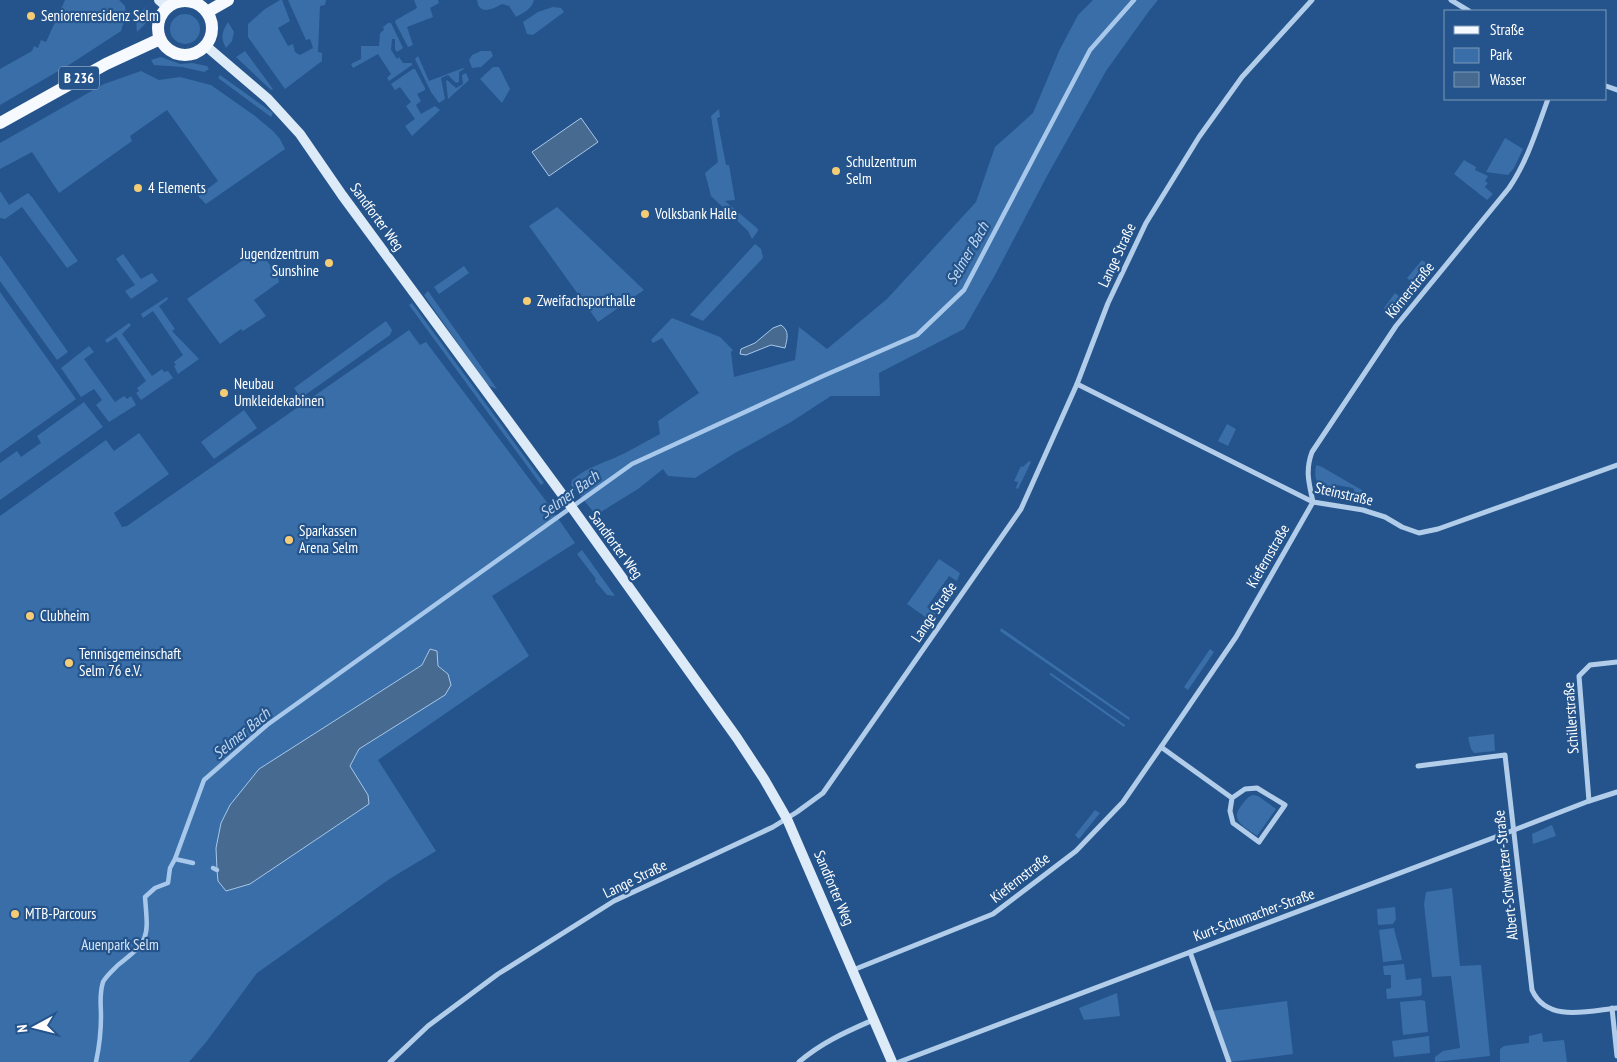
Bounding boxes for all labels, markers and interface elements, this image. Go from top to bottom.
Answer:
place label: Seniorenresidenz Selm [41,6,159,25]
marker: Seniorenresidenz Selm [25,10,37,22]
legend [1444,10,1607,100]
text: Straße [1490,20,1524,39]
text: Park [1490,45,1512,64]
road number: B 236 [59,66,99,90]
text: Wasser [1490,70,1527,89]
place label: Schulzentrum Selm [846,152,917,188]
marker: Schulzentrum Selm [830,165,842,177]
place label: 4 Elements [148,178,206,197]
street label: Sandforter Weg [346,179,408,254]
marker: 4 Elements [132,182,144,194]
place label: Volksbank Halle [654,204,737,223]
marker: Volksbank Halle [639,208,651,220]
water label: Selmer Bach [941,217,993,288]
street label: Lange Straße [1093,220,1140,290]
place label: Jugendzentrum Sunshine [240,244,319,280]
marker: Jugendzentrum Sunshine [323,257,335,269]
street label: Körnerstraße [1381,258,1438,322]
place label: Zweifachsporthalle [537,291,636,310]
marker: Zweifachsporthalle [521,295,533,307]
place label: Neubau Umkleidekabinen [234,374,324,410]
marker: Neubau Umkleidekabinen [218,387,230,399]
water label: Selmer Bach [535,465,603,522]
street label: Steinstraße [1313,478,1375,509]
street label: Sandforter Weg [585,507,647,582]
place label: Sparkassen Arena Selm [299,521,358,557]
street label: Kiefernstraße [1242,521,1293,591]
marker: Sparkassen Arena Selm [283,534,295,546]
street label: Lange Straße [907,578,961,645]
place label: Clubheim [40,606,89,625]
marker: Clubheim [24,610,36,622]
place label: Tennisgemeinschaft Selm 76 e.V. [79,644,181,680]
marker: Tennisgemeinschaft Selm 76 e.V. [63,657,75,669]
street label: Schillerstraße [1559,682,1582,754]
water label: Selmer Bach [208,703,274,763]
street label: Albert-Schweitzer-Straße [1489,809,1522,941]
street label: Sandforter Weg [810,847,859,928]
street label: Kiefernstraße [986,848,1053,907]
street label: Lange Straße [600,855,670,902]
street label: Kurt-Schumacher-Straße [1191,884,1317,945]
place label: MTB-Parcours [25,904,96,923]
marker: MTB-Parcours [9,908,21,920]
park label: Auenpark Selm [81,935,159,954]
north arrow [10,1002,60,1052]
text: N [13,1024,31,1033]

